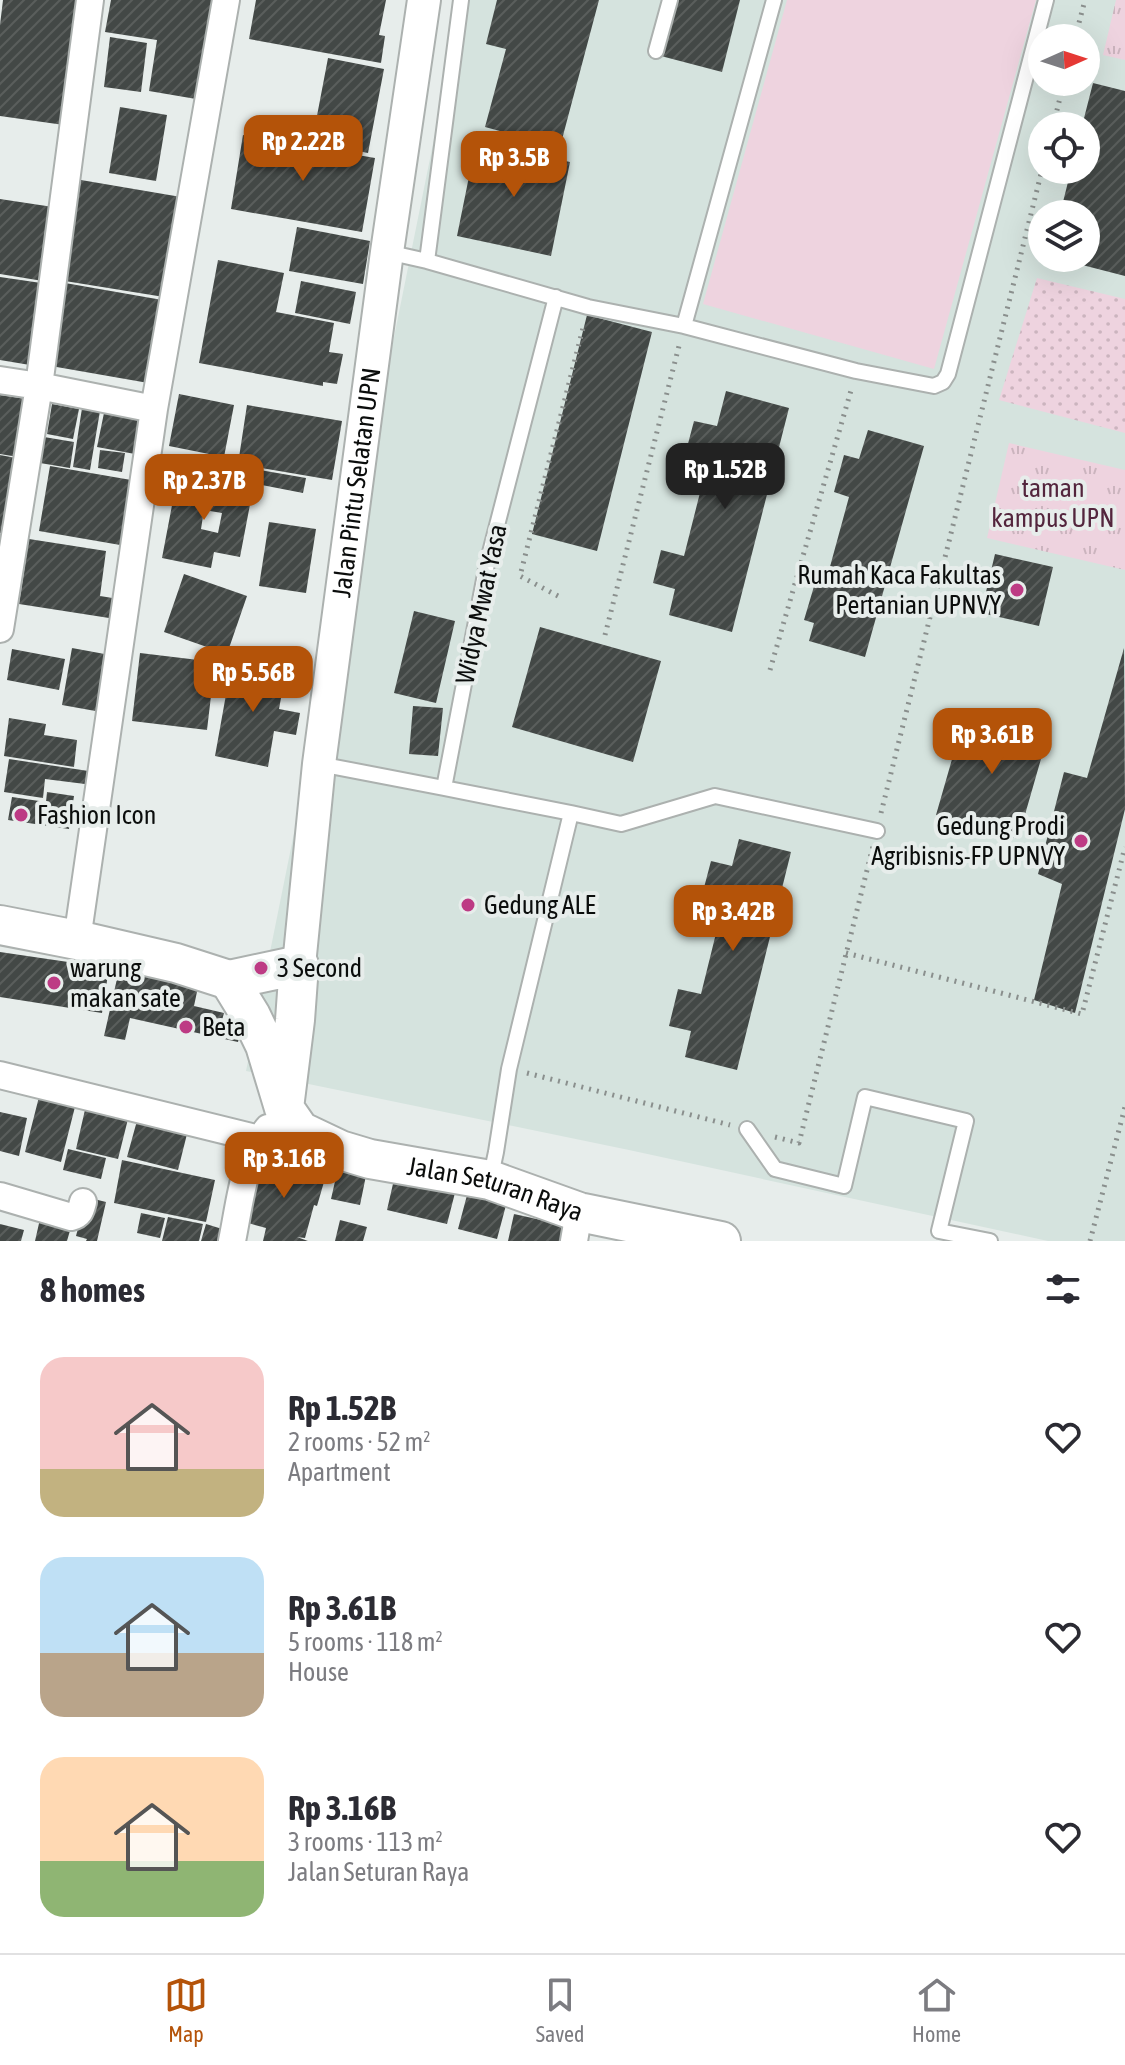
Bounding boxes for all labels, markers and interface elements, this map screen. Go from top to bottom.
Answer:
north arrow [1028,24,1100,96]
map controls [1028,24,1100,272]
button: locate [1028,112,1100,184]
pin: Rp 2.22B [220,115,386,183]
text: Rp 2.22B [262,126,344,156]
pin: Rp 3.5B [440,131,588,199]
text: Rp 3.5B [479,142,549,172]
button: layers [1028,200,1100,272]
street label: Jalan Pintu Selatan UPN [326,366,386,599]
pin: Rp 1.52B [642,443,808,511]
pin: Rp 2.37B [121,454,287,522]
text: Rp 1.52B [684,454,766,484]
text: Rp 2.37B [163,465,245,495]
park label: taman kampus UPN [991,473,1115,533]
street label: Widya Mwat Yasa [449,521,513,687]
place label: Rumah Kaca Fakultas Pertanian UPNVY [797,560,1001,620]
marker: Rumah Kaca Fakultas Pertanian UPNVY [1008,581,1026,599]
pin: Rp 5.56B [170,646,336,714]
text: Rp 5.56B [212,657,294,687]
pin: Rp 3.61B [909,708,1075,776]
text: Rp 3.61B [951,719,1033,749]
place label: Fashion Icon [37,800,156,830]
marker: Fashion Icon [12,806,30,824]
place label: Gedung Prodi Agribisnis-FP UPNVY [871,811,1065,871]
marker: Gedung Prodi Agribisnis-FP UPNVY [1072,832,1090,850]
pin: Rp 3.42B [650,885,816,953]
place label: Gedung ALE [484,890,596,920]
marker: Gedung ALE [459,896,477,914]
text: Rp 3.42B [692,896,774,926]
place label: warung makan sate [70,953,181,1013]
place label: 3 Second [277,953,362,983]
marker: 3 Second [252,959,270,977]
marker: warung makan sate [45,974,63,992]
place label: Beta [202,1012,246,1042]
marker: Beta [177,1018,195,1036]
pin: Rp 3.16B [201,1132,367,1200]
text: Rp 3.16B [243,1143,325,1173]
street label: Jalan Seturan Raya [405,1151,587,1227]
icon: filters [1041,1267,1085,1311]
text: 8 homes [40,1270,145,1309]
text: Rp 1.52B [288,1388,396,1427]
icon: home [104,1389,200,1485]
icon: heart [1041,1415,1085,1459]
text: 2 rooms · 52 m² [288,1427,430,1457]
text: Apartment [288,1457,391,1487]
text: Rp 3.61B [288,1588,396,1627]
icon: home [104,1589,200,1685]
icon: heart [1041,1615,1085,1659]
text: 5 rooms · 118 m² [288,1627,443,1657]
text: House [288,1657,349,1687]
text: Rp 3.16B [288,1788,396,1827]
icon: home [104,1789,200,1885]
icon: heart [1041,1815,1085,1859]
text: 3 rooms · 113 m² [288,1827,443,1857]
text: Jalan Seturan Raya [288,1857,469,1887]
tab: Map [164,1973,208,2047]
tab: Saved [536,1973,584,2047]
tab: Home [912,1973,961,2047]

